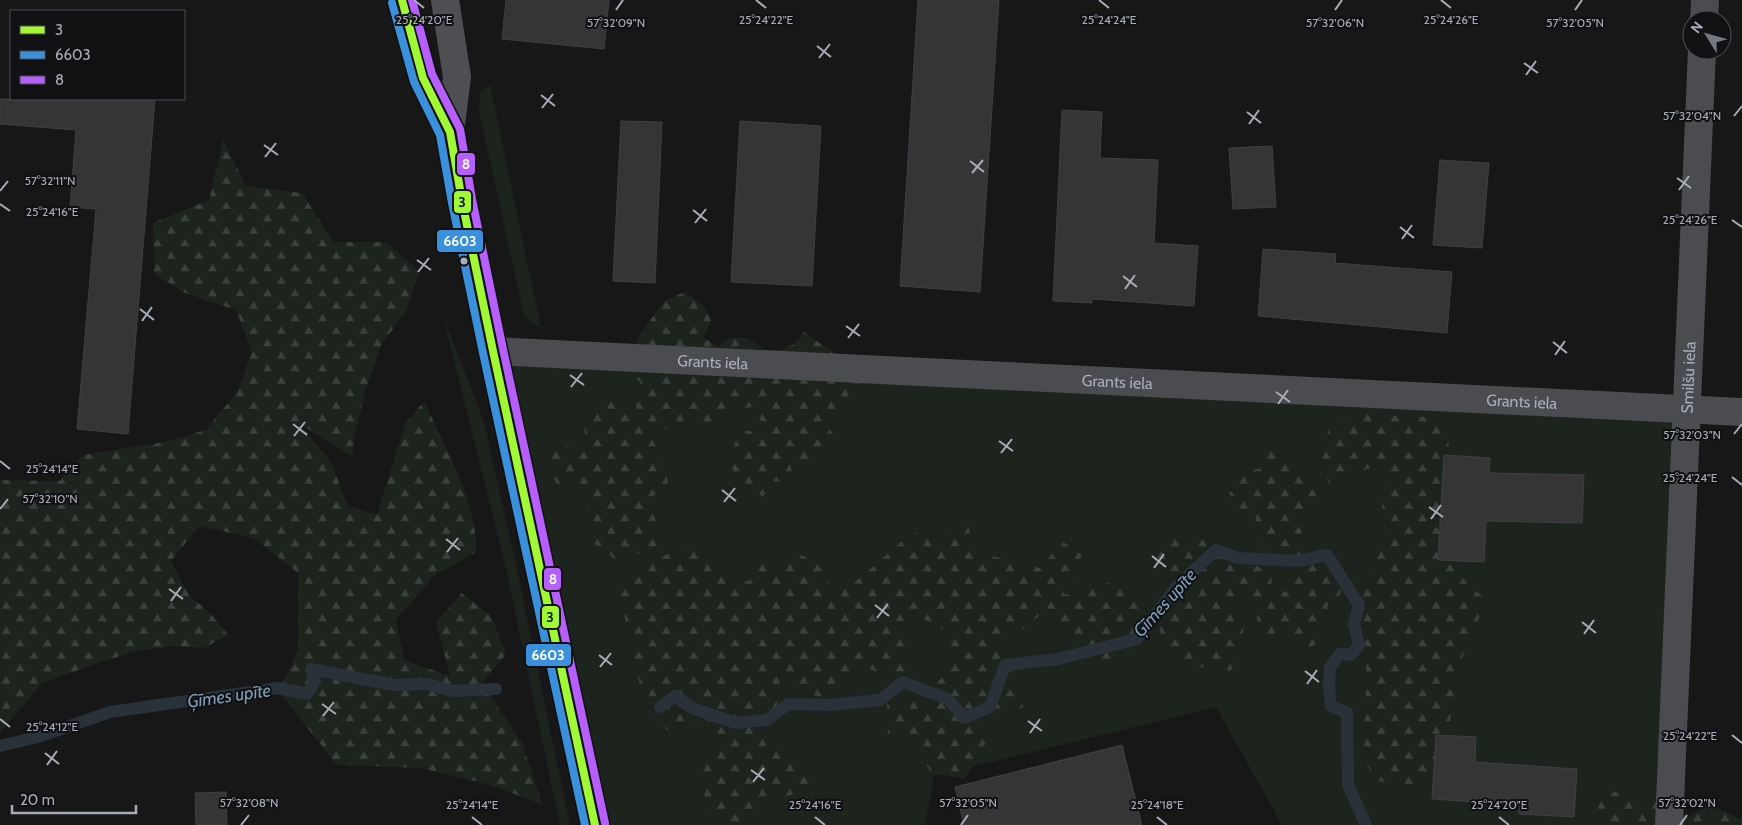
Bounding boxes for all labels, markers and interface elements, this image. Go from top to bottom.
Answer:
legend [10,10,185,100]
north arrow [1682,10,1732,60]
text: 25°24'20"E [396,12,453,27]
text: 25°24'22"E [739,12,794,27]
text: 25°24'24"E [1081,12,1137,27]
text: 25°24'26"E [1423,12,1479,27]
text: 57°32'09"N [587,15,645,30]
text: 57°32'06"N [1306,15,1364,30]
text: 57°32'05"N [1546,15,1604,30]
text: N [1686,18,1707,37]
text: 3 [55,21,63,39]
text: 6603 [55,46,91,64]
text: 8 [55,71,64,89]
text: 57°32'04"N [1663,108,1721,123]
line badge: 8 [456,152,476,176]
text: 8 [462,155,470,173]
text: 57°32'11"N [24,173,76,188]
line badge: 3 [453,190,472,214]
text: 3 [458,193,466,211]
text: 25°24'16"E [26,204,79,219]
text: 25°24'26"E [1662,212,1718,227]
line badge: 6603 [436,229,484,253]
text: 6603 [443,232,477,250]
unlabelled marker [459,256,469,266]
street label: Smilšu iela [1678,341,1700,414]
street label: Grants iela [677,351,749,373]
street label: Grants iela [1081,371,1153,393]
street label: Grants iela [1486,391,1558,413]
text: 57°32'03"N [1663,427,1721,442]
text: 25°24'14"E [26,461,79,476]
text: 25°24'24"E [1662,470,1718,485]
text: 57°32'10"N [22,491,78,506]
water label: Ģīmes upīte [1129,564,1201,642]
line badge: 8 [543,567,562,591]
text: 8 [549,570,557,588]
line badge: 3 [541,605,560,629]
text: 3 [546,608,554,626]
line badge: 6603 [525,643,572,667]
text: 6603 [531,646,565,664]
water label: Ģīmes upīte [186,679,272,713]
text: 25°24'12"E [26,719,78,734]
text: 25°24'22"E [1663,728,1718,743]
scale bar [12,782,136,814]
text: 20 m [20,791,55,809]
text: 57°32'08"N [220,795,278,810]
text: 57°32'05"N [939,795,997,810]
text: 57°32'02"N [1658,795,1716,810]
text: 25°24'14"E [446,797,499,812]
text: 25°24'16"E [789,797,842,812]
text: 25°24'18"E [1130,797,1184,812]
text: 25°24'20"E [1471,797,1528,812]

